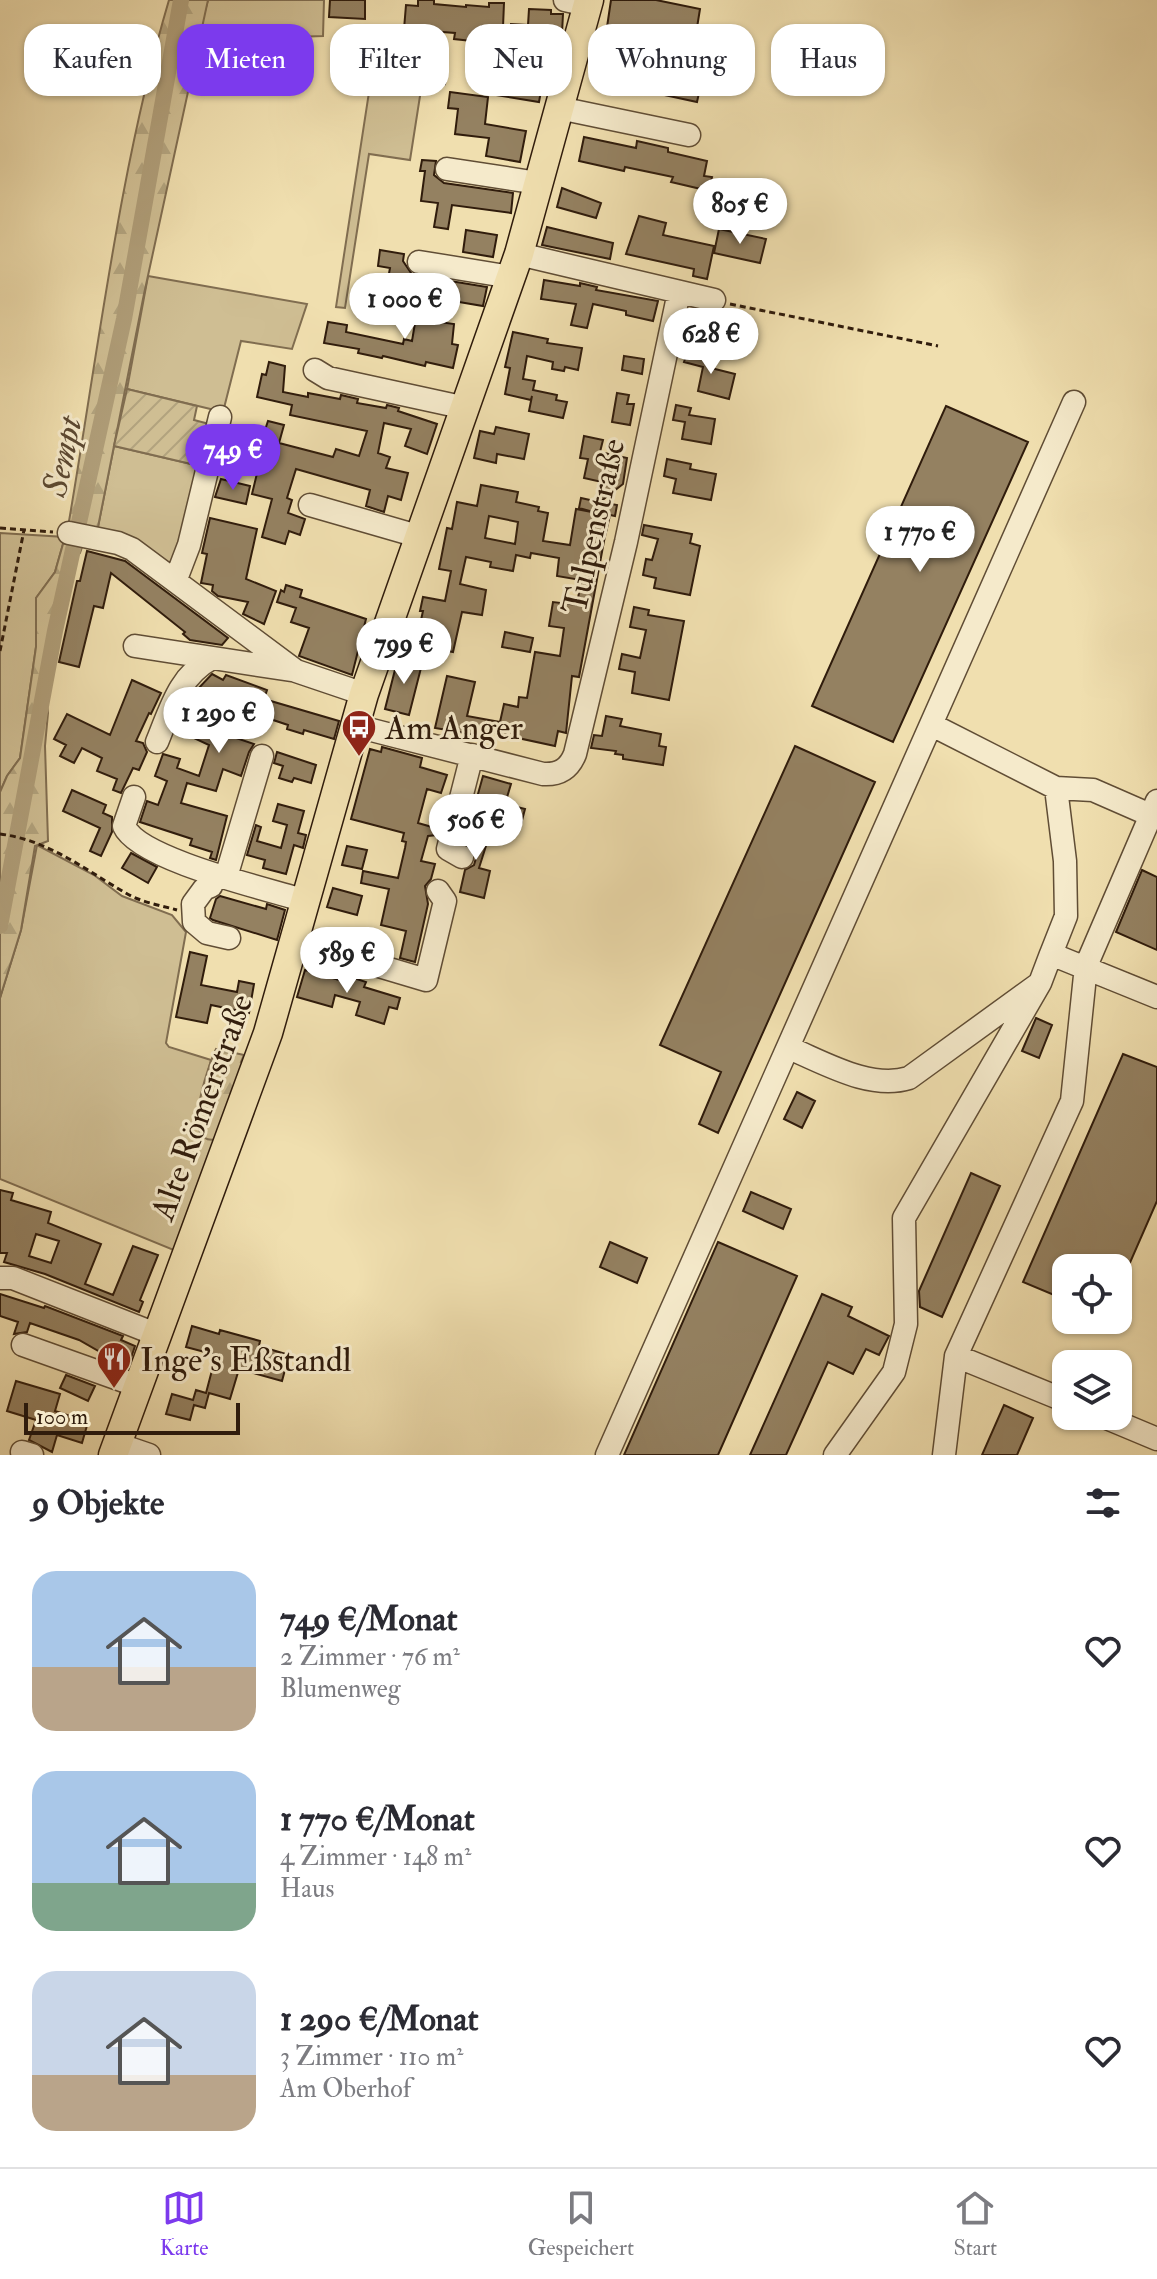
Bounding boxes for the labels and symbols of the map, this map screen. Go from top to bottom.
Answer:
pin: 805 € [684,178,796,246]
pin: 1 000 € [331,273,479,341]
pin: 628 € [655,308,767,376]
water label: Sempt [32,411,93,501]
pin: 749 € [177,424,289,492]
street label: Tulpenstraße [553,434,636,618]
pin: 1 770 € [846,506,994,574]
pin: 799 € [348,618,460,686]
pin: 1 290 € [145,687,293,755]
place label: Am Anger [384,707,523,750]
bus stop icon: Am Anger [340,708,378,758]
pin: 506 € [420,794,532,862]
pin: 589 € [291,927,403,995]
street label: Alte Römerstraße [141,988,263,1228]
place label: Inge's Eßstandl [140,1339,352,1382]
restaurant icon: Inge's Eßstandl [95,1340,133,1390]
scale bar [24,1399,240,1435]

